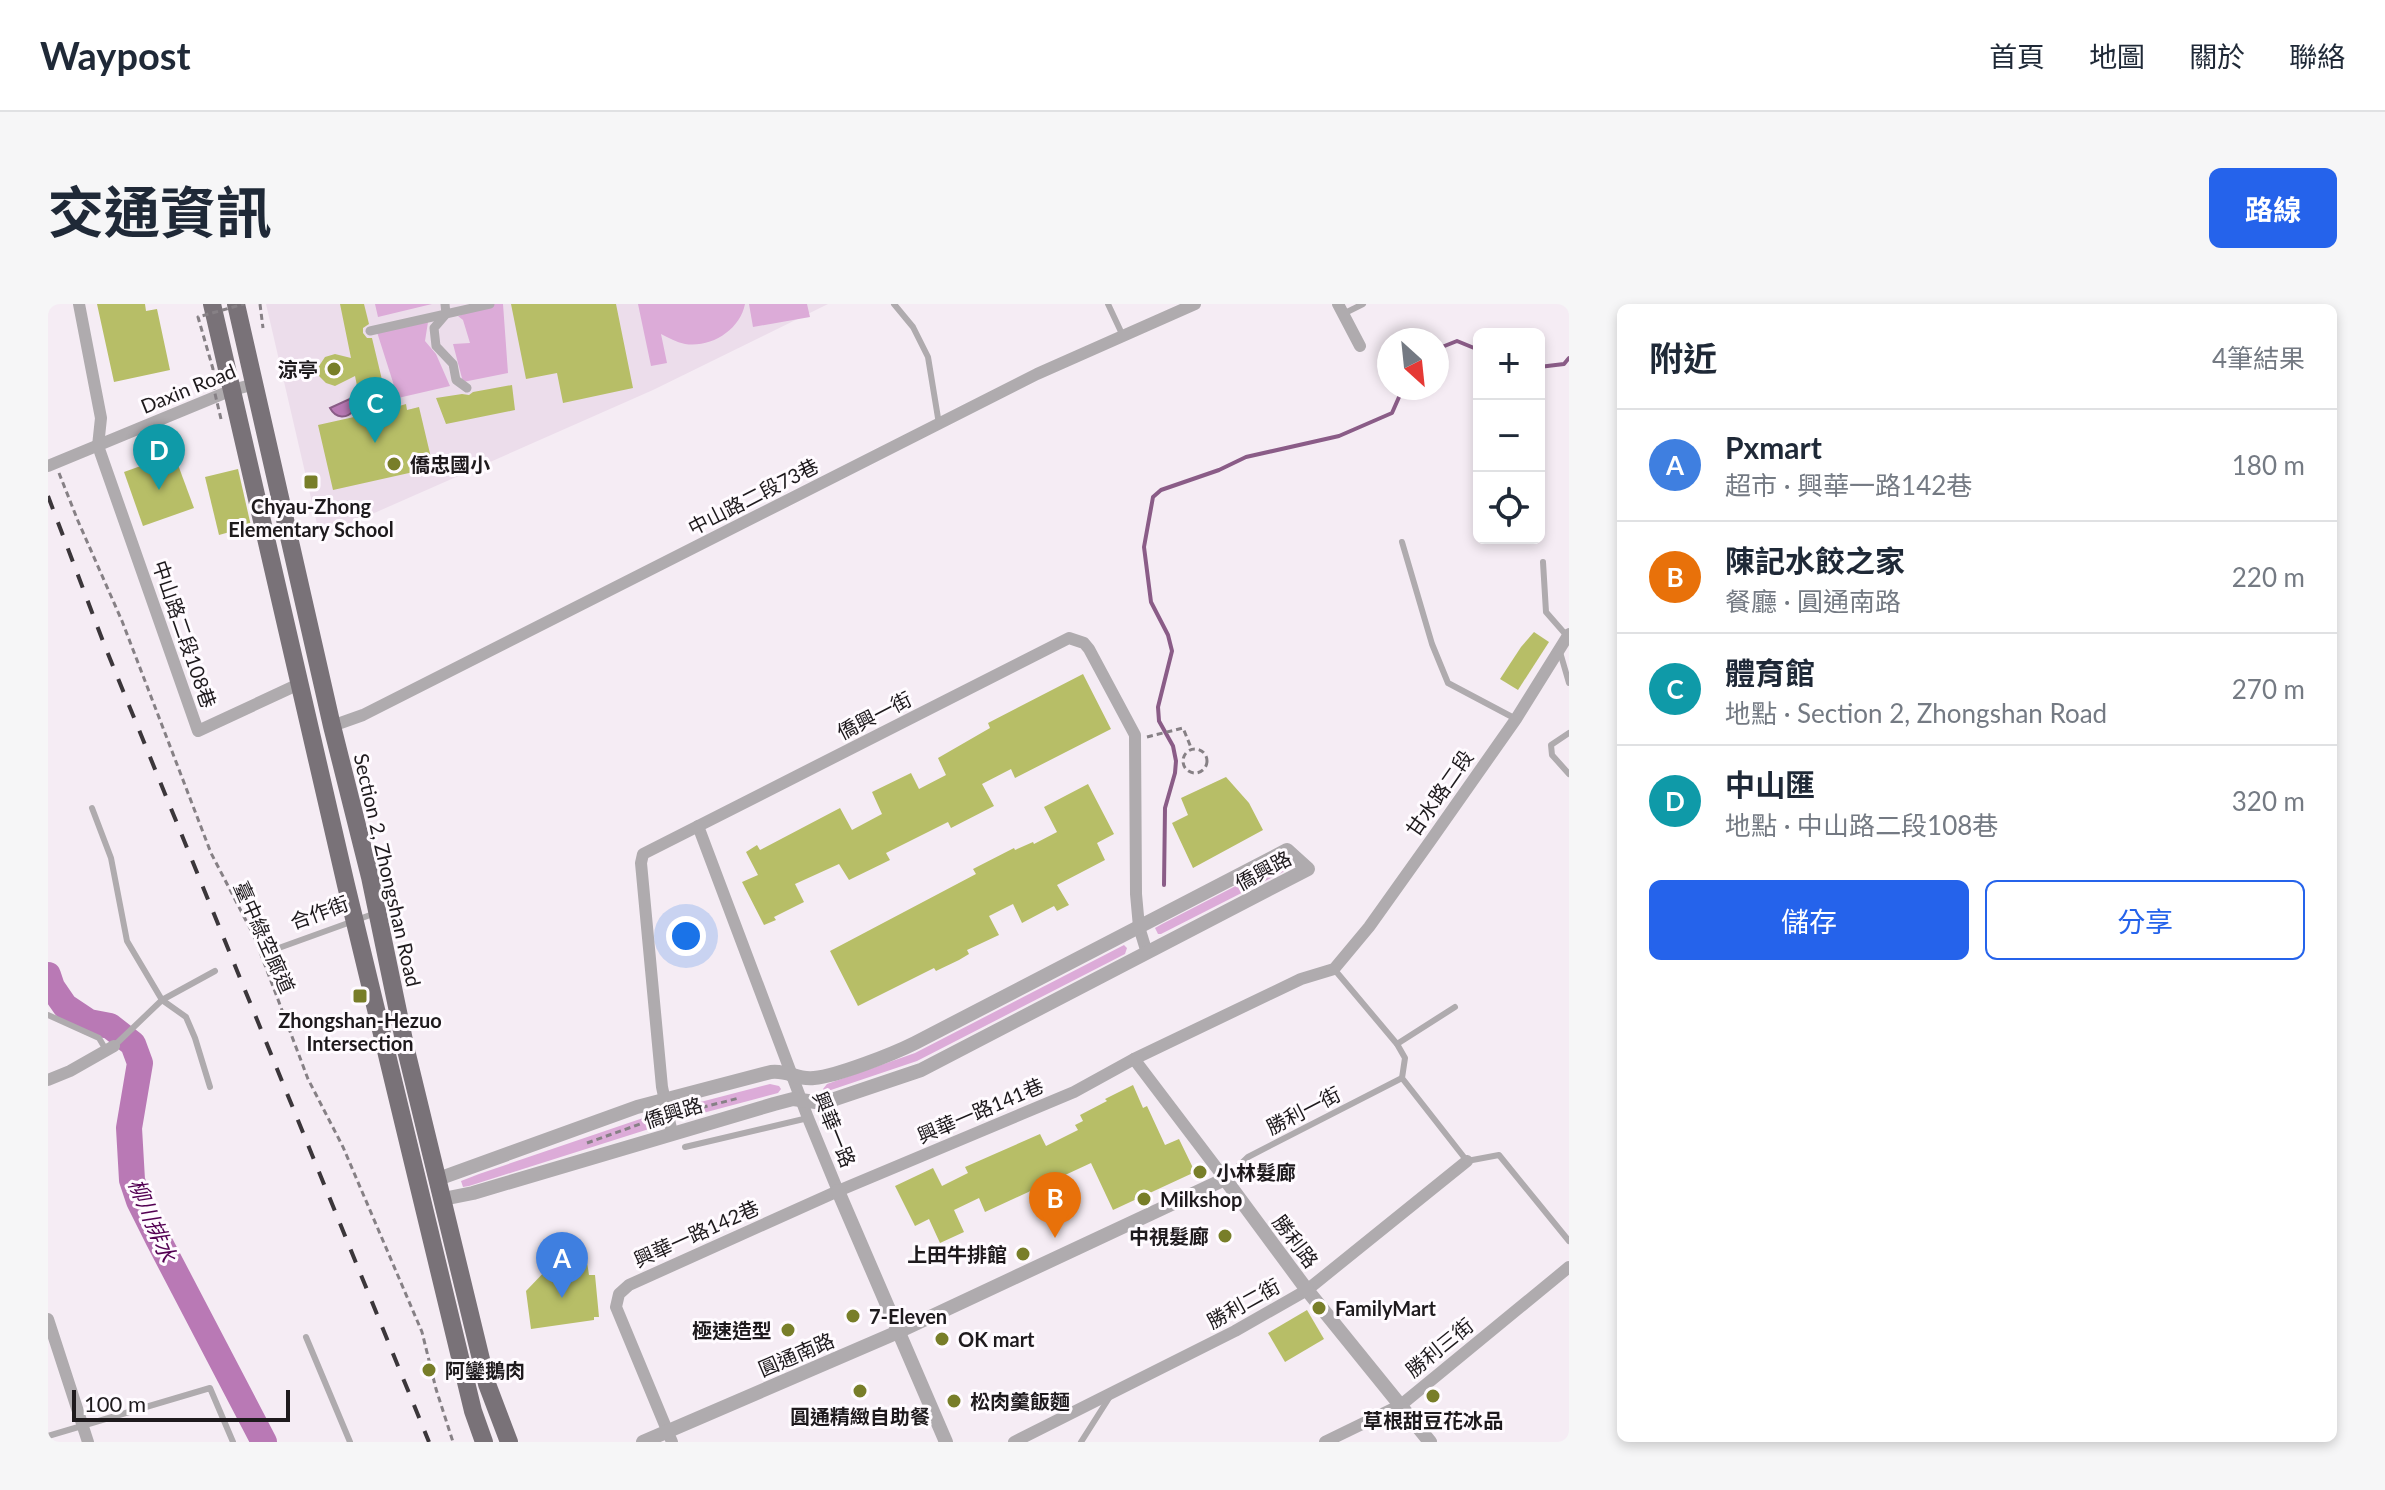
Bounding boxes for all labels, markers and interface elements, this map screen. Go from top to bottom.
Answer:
text: Waypost [40,32,191,78]
text: 首頁 [1989,39,2045,73]
text: 地圖 [2089,39,2145,73]
text: 關於 [2189,39,2245,73]
text: 聯絡 [2289,39,2345,73]
button: 路線 [2209,168,2337,248]
text: 交通資訊 [48,178,272,245]
north arrow [1377,328,1449,400]
map controls [1473,328,1545,544]
button: + [1473,328,1545,400]
text: 附近 [1649,337,1717,378]
text: 4筆結果 [2212,342,2305,374]
place label: 涼亭 [278,357,318,381]
street label: Daxin Road [137,358,239,418]
marker: 涼亭 [325,360,343,378]
pin: C [349,377,401,443]
button: − [1473,400,1545,472]
pin: D [133,424,185,490]
text: Pxmart [1725,429,1822,465]
text: A [1666,449,1684,481]
text: 180 m [2232,449,2305,481]
place label: 僑忠國小 [410,452,490,476]
street label: 中山路二段73巷 [684,453,822,539]
marker: 僑忠國小 [385,455,403,473]
text: 超市 · 興華一路142巷 [1725,469,1972,501]
button: locate [1473,472,1545,544]
marker: Chyau-Zhong Elementary School [302,473,320,491]
place label: Chyau-Zhong Elementary School [228,494,394,541]
text: 陳記水餃之家 [1725,542,1905,578]
street label: 中山路二段108巷 [148,557,222,711]
text: B [1666,561,1684,593]
text: 220 m [2232,561,2305,593]
text: 餐廳 · 圓通南路 [1725,585,1901,617]
text: 體育館 [1725,654,1815,690]
text: C [1666,673,1684,705]
text: 270 m [2232,673,2305,705]
street label: 僑興一街 [833,686,915,744]
text: 地點 · Section 2, Zhongshan Road [1725,697,2107,729]
street label: 甘水路二段 [1400,745,1478,841]
street label: Section 2, Zhongshan Road [349,751,427,989]
text: 中山匯 [1725,766,1815,802]
text: D [1665,785,1685,817]
text: 320 m [2232,785,2305,817]
text: 地點 · 中山路二段108巷 [1725,809,1998,841]
street label: 僑興路 [1231,845,1295,895]
street label: 臺中綠空廊道 [230,877,300,997]
button: 儲存 [1649,880,1969,960]
button: 分享 [1985,880,2305,960]
street label: 合作街 [287,890,351,934]
your location [666,916,706,956]
marker: Zhongshan-Hezuo Intersection [351,987,369,1005]
place label: Zhongshan-Hezuo Intersection [278,1008,442,1055]
street label: 興華一路141巷 [913,1073,1047,1147]
street label: 勝利一街 [1262,1081,1344,1139]
street label: 興華一路 [809,1087,861,1171]
street label: 僑興路 [641,1092,705,1132]
place label: 小林髮廊 [1216,1160,1296,1184]
marker: 小林髮廊 [1191,1163,1209,1181]
pin: B [1029,1172,1081,1238]
water label: 柳川排水 [123,1174,183,1267]
place label: Milkshop [1160,1187,1242,1211]
marker: Milkshop [1135,1190,1153,1208]
street label: 興華一路142巷 [630,1195,762,1271]
street label: 勝利路 [1268,1210,1324,1272]
place label: 中視髮廊 [1129,1224,1209,1248]
marker: 中視髮廊 [1216,1227,1234,1245]
pin: A [536,1232,588,1298]
place label: 上田牛排館 [907,1242,1007,1266]
marker: 上田牛排館 [1014,1245,1032,1263]
street label: 勝利二街 [1202,1273,1284,1333]
place label: FamilyMart [1335,1296,1437,1320]
marker: FamilyMart [1310,1299,1328,1317]
place label: 7-Eleven [869,1304,947,1328]
marker: 7-Eleven [844,1307,862,1325]
street label: 勝利三街 [1400,1313,1478,1381]
place label: 極速造型 [692,1318,772,1342]
marker: 極速造型 [779,1321,797,1339]
street label: 圓通南路 [754,1327,838,1381]
place label: OK mart [958,1327,1035,1351]
marker: OK mart [933,1330,951,1348]
place label: 阿鑾鵝肉 [445,1358,525,1382]
marker: 阿鑾鵝肉 [420,1361,438,1379]
marker: 圓通精緻自助餐 [851,1382,869,1400]
scale bar [72,1386,290,1422]
marker: 草根甜豆花冰品 [1424,1387,1442,1405]
place label: 松肉羹飯麵 [970,1389,1070,1413]
text: 100 m [84,1390,146,1417]
marker: 松肉羹飯麵 [945,1392,963,1410]
place label: 圓通精緻自助餐 [790,1404,930,1428]
place label: 草根甜豆花冰品 [1363,1408,1503,1432]

